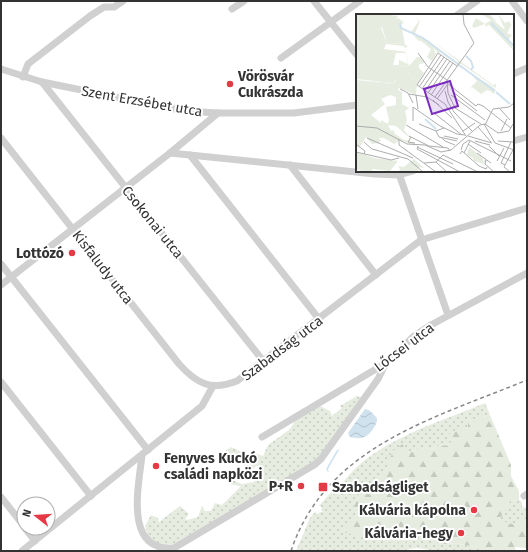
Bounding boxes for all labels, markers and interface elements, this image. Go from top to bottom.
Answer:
inset map [356,14,514,172]
place label: Vörösvár Cukrászda [237,68,304,101]
marker: Vörösvár Cukrászda [225,79,235,89]
street label: Szent Erzsébet utca [80,82,204,121]
street label: Csokonai utca [118,183,187,262]
street label: Kisfaludy utca [69,227,137,308]
place label: Lottózó [16,245,64,262]
marker: Lottózó [67,248,77,258]
street label: Szabadság utca [238,312,326,384]
street label: Lőcsei utca [371,319,438,375]
place label: Fenyves Kuckó családi napközi [164,450,262,483]
marker: Fenyves Kuckó családi napközi [151,461,161,471]
place label: P+R [269,478,293,495]
place label: Szabadságliget [332,479,429,496]
marker: P+R [296,481,306,491]
marker: Szabadságliget [317,481,329,493]
north arrow [16,496,56,536]
place label: Kálvária kápolna [359,502,466,519]
marker: Kálvária kápolna [469,505,479,515]
text: N [20,508,34,519]
place label: Kálvária-hegy [365,525,454,542]
marker: Kálvária-hegy [456,528,466,538]

